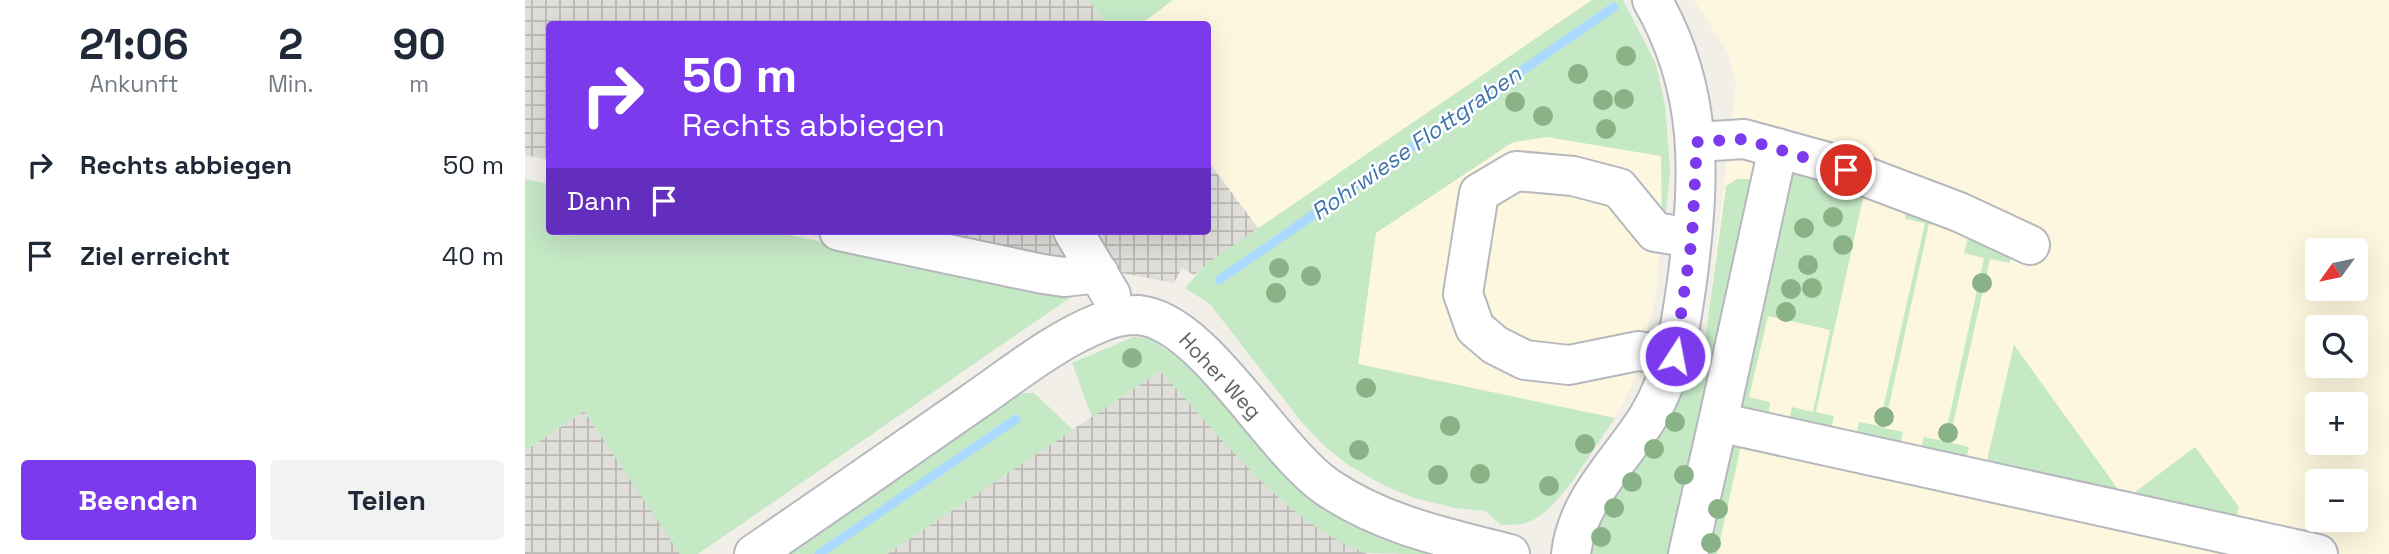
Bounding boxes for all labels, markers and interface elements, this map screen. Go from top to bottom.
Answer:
text: 21:06 [79,18,189,71]
text: 2 [278,18,303,71]
text: 90 [393,18,446,71]
text: 50 m [682,44,797,106]
icon: right [567,49,658,140]
water label: Rohrwiese Flottgraben [1305,59,1528,227]
text: Ankunft [89,69,179,99]
text: Min. [268,69,313,99]
text: m [409,69,429,99]
text: Rechts abbiegen [682,105,945,145]
pin [1816,140,1876,200]
icon: right [21,146,59,184]
text: Rechts abbiegen [80,148,292,182]
text: 50 m [443,148,504,182]
icon: arrive [1827,151,1865,189]
icon: arrive [645,182,683,220]
text: Dann [567,184,631,218]
icon: arrive [21,237,59,275]
north arrow [2305,238,2368,301]
map controls [2305,238,2368,532]
text: Ziel erreicht [80,239,230,273]
text: 40 m [442,239,504,273]
button: search [2305,315,2368,378]
position arrow [1638,319,1712,393]
street label: Hoher Weg [1173,327,1267,425]
button: + [2305,392,2368,455]
button: Beenden [21,460,256,540]
button: Teilen [270,460,504,540]
button: − [2305,469,2368,532]

